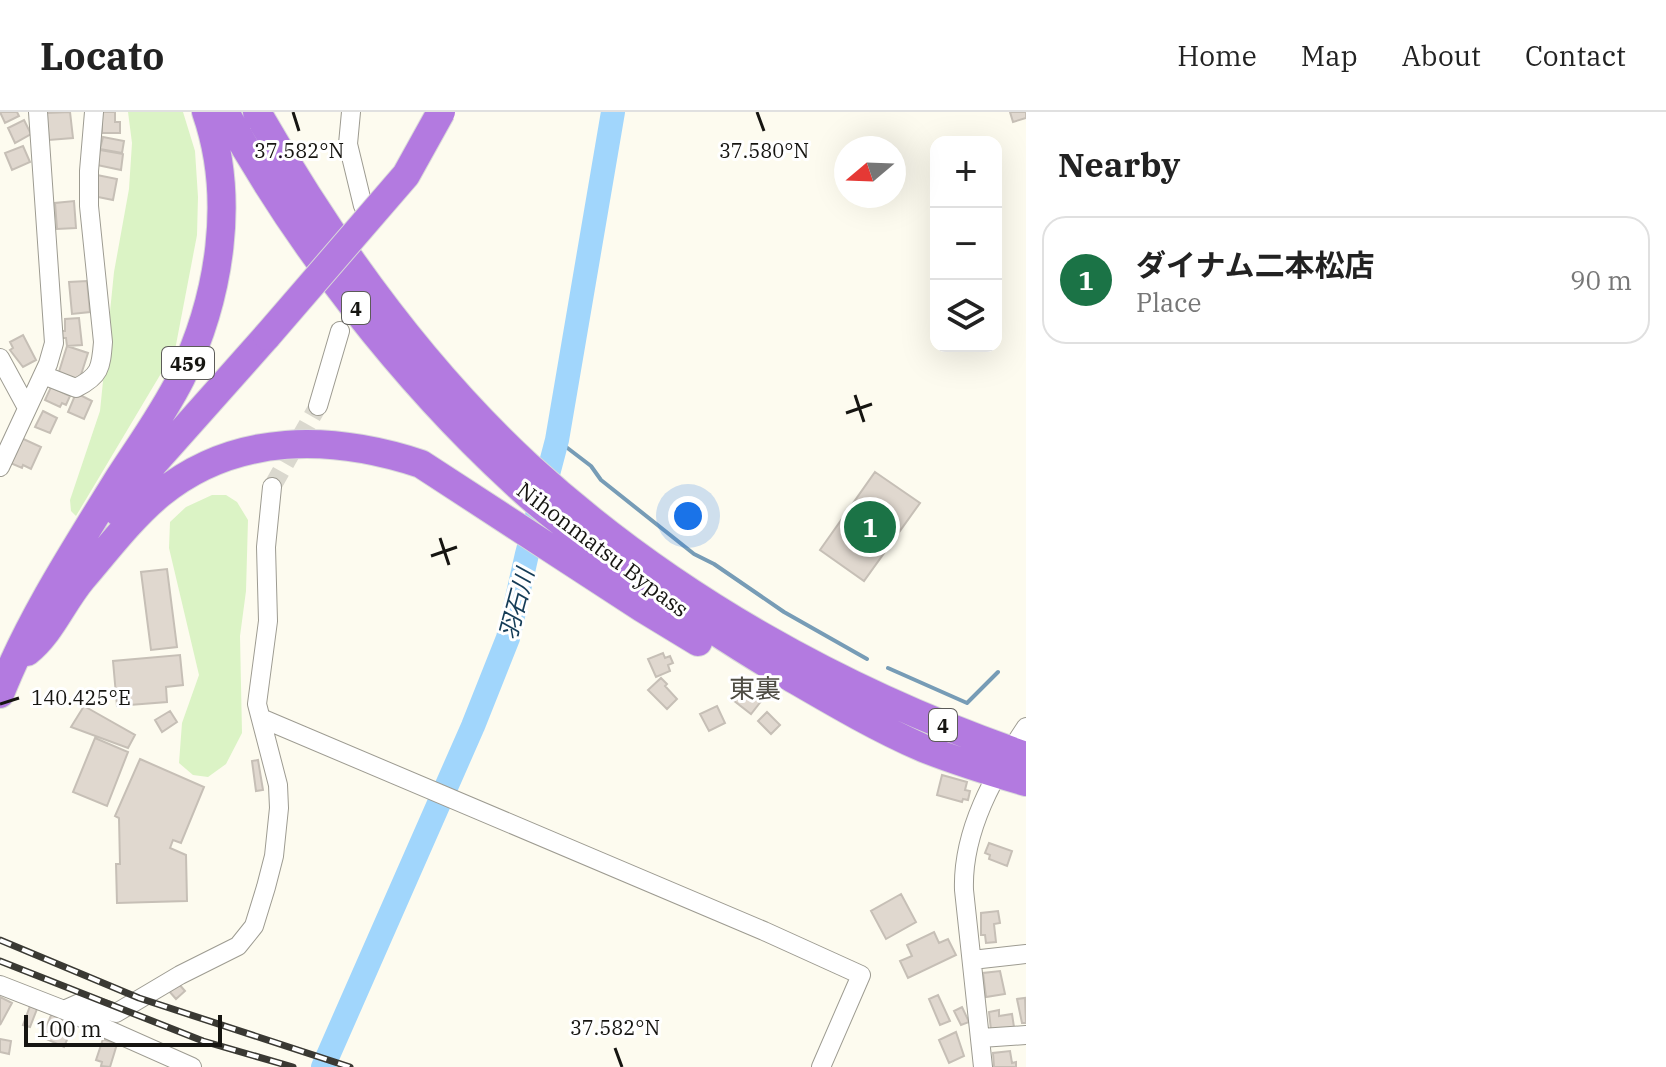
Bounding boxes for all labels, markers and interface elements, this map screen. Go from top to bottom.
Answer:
text: Locato [40,31,164,80]
text: Home [1177,37,1257,74]
text: Map [1301,37,1358,74]
text: About [1402,37,1481,74]
text: Contact [1525,37,1626,74]
north arrow [834,136,906,208]
map controls [930,136,1002,352]
button: + [930,136,1002,208]
text: 37.582°N [254,137,344,164]
text: 37.580°N [719,137,809,164]
text: Nearby [1058,142,1180,186]
button: − [930,208,1002,280]
text: ダイナム二本松店 [1136,245,1375,284]
text: 1 [1078,263,1094,297]
text: 90 m [1570,263,1632,297]
button: layers [930,280,1002,352]
text: Place [1136,285,1201,319]
road number: 4 [342,292,370,324]
road number: 459 [162,347,214,379]
street label: Nihonmatsu Bypass [511,475,695,623]
your location [668,496,708,536]
pin: 1 [844,497,896,557]
water label: 羽石川 [491,562,542,643]
district label: 東裏 [729,671,781,705]
text: 140.425°E [31,684,131,711]
road number: 4 [929,709,957,741]
scale bar [24,1011,222,1047]
text: 100 m [36,1014,102,1043]
text: 37.582°N [570,1014,660,1041]

